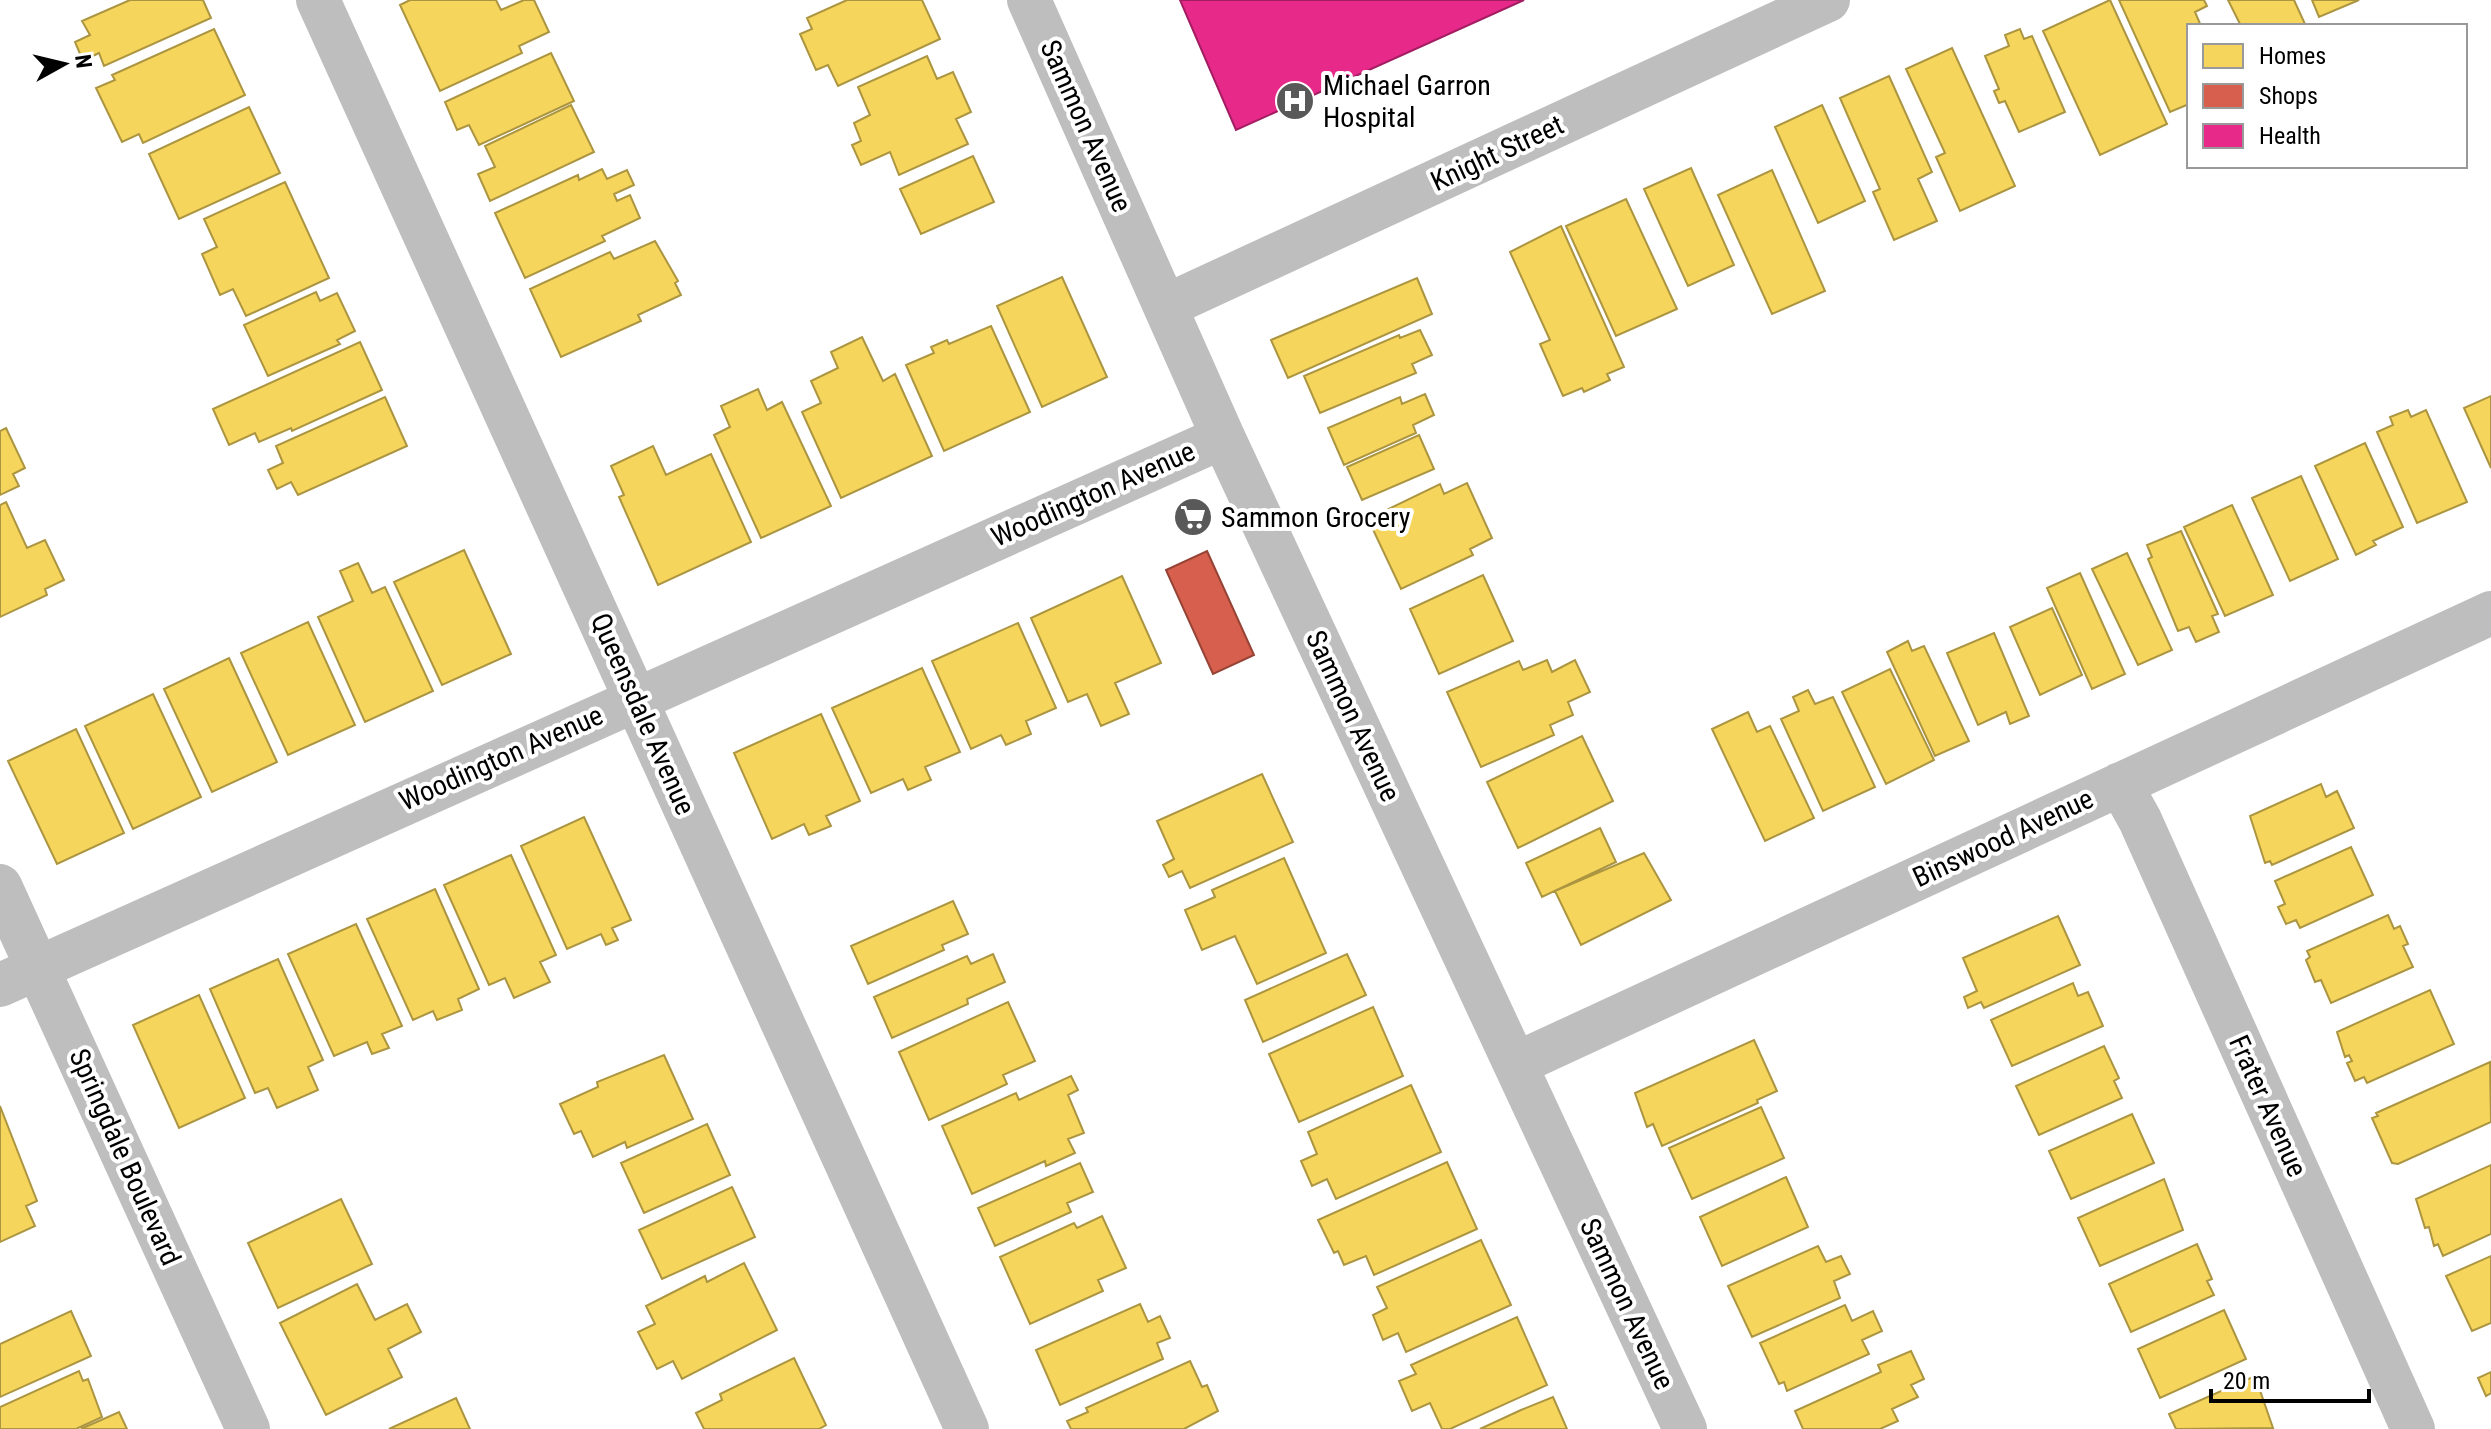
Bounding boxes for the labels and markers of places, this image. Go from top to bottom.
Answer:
place label: Michael Garron Hospital [1323,69,1491,134]
hospital icon: Michael Garron Hospital [1274,80,1316,122]
supermarket icon: Sammon Grocery [1172,496,1214,538]
place label: Sammon Grocery [1221,501,1411,534]

